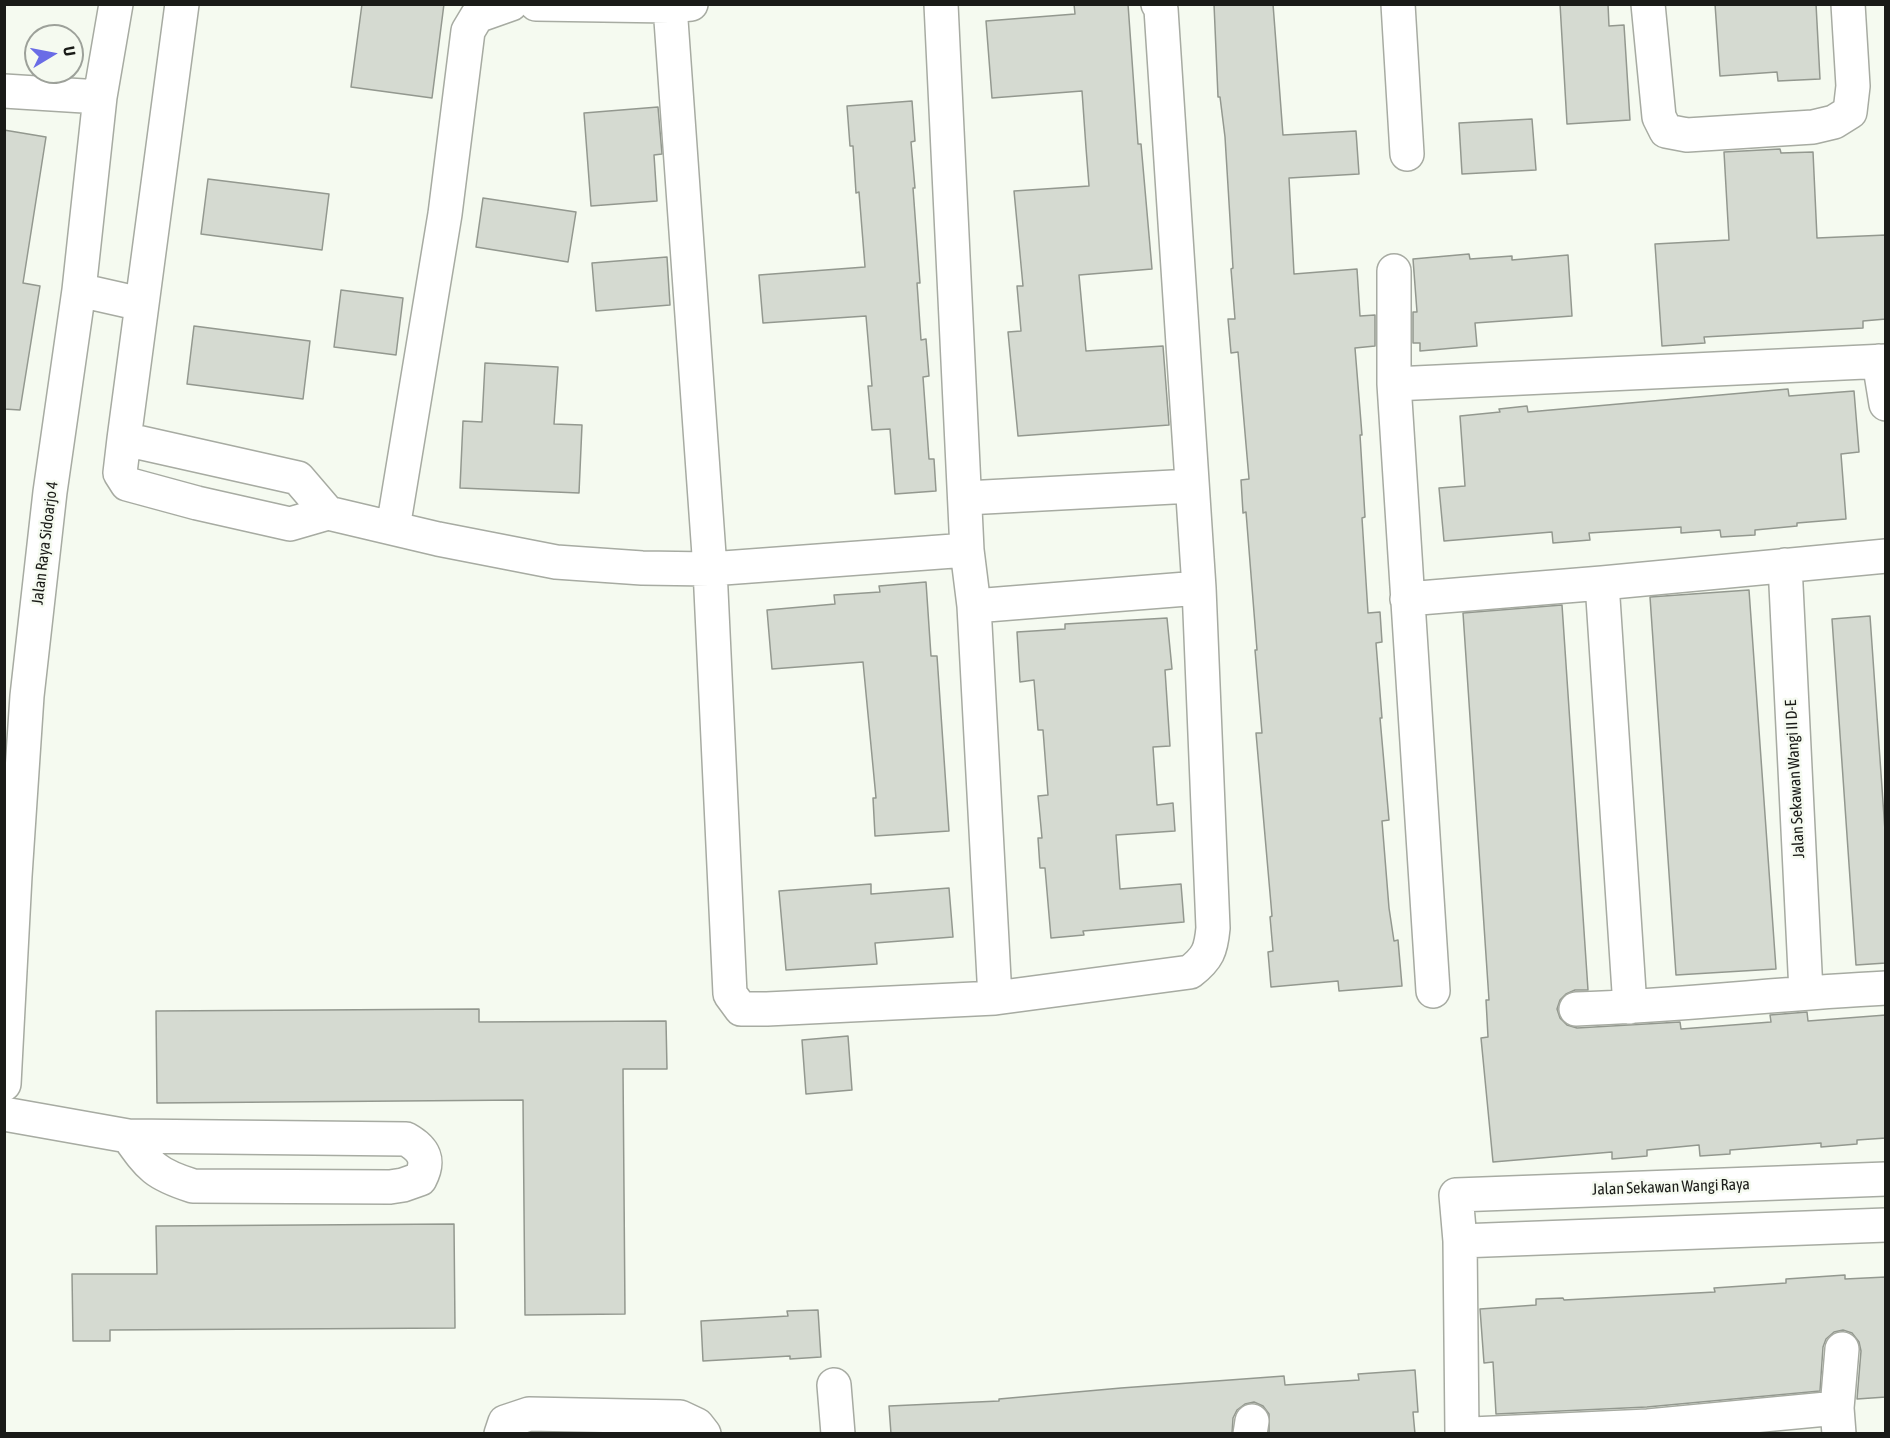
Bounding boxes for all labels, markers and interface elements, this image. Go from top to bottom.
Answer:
north arrow [24,24,84,84]
text: U [60,45,79,57]
street label: Jalan Raya Sidoarjo 4 [28,480,62,606]
street label: Jalan Sekawan Wangi II D-E [1781,699,1809,859]
street label: Jalan Sekawan Wangi Raya [1592,1175,1750,1199]

